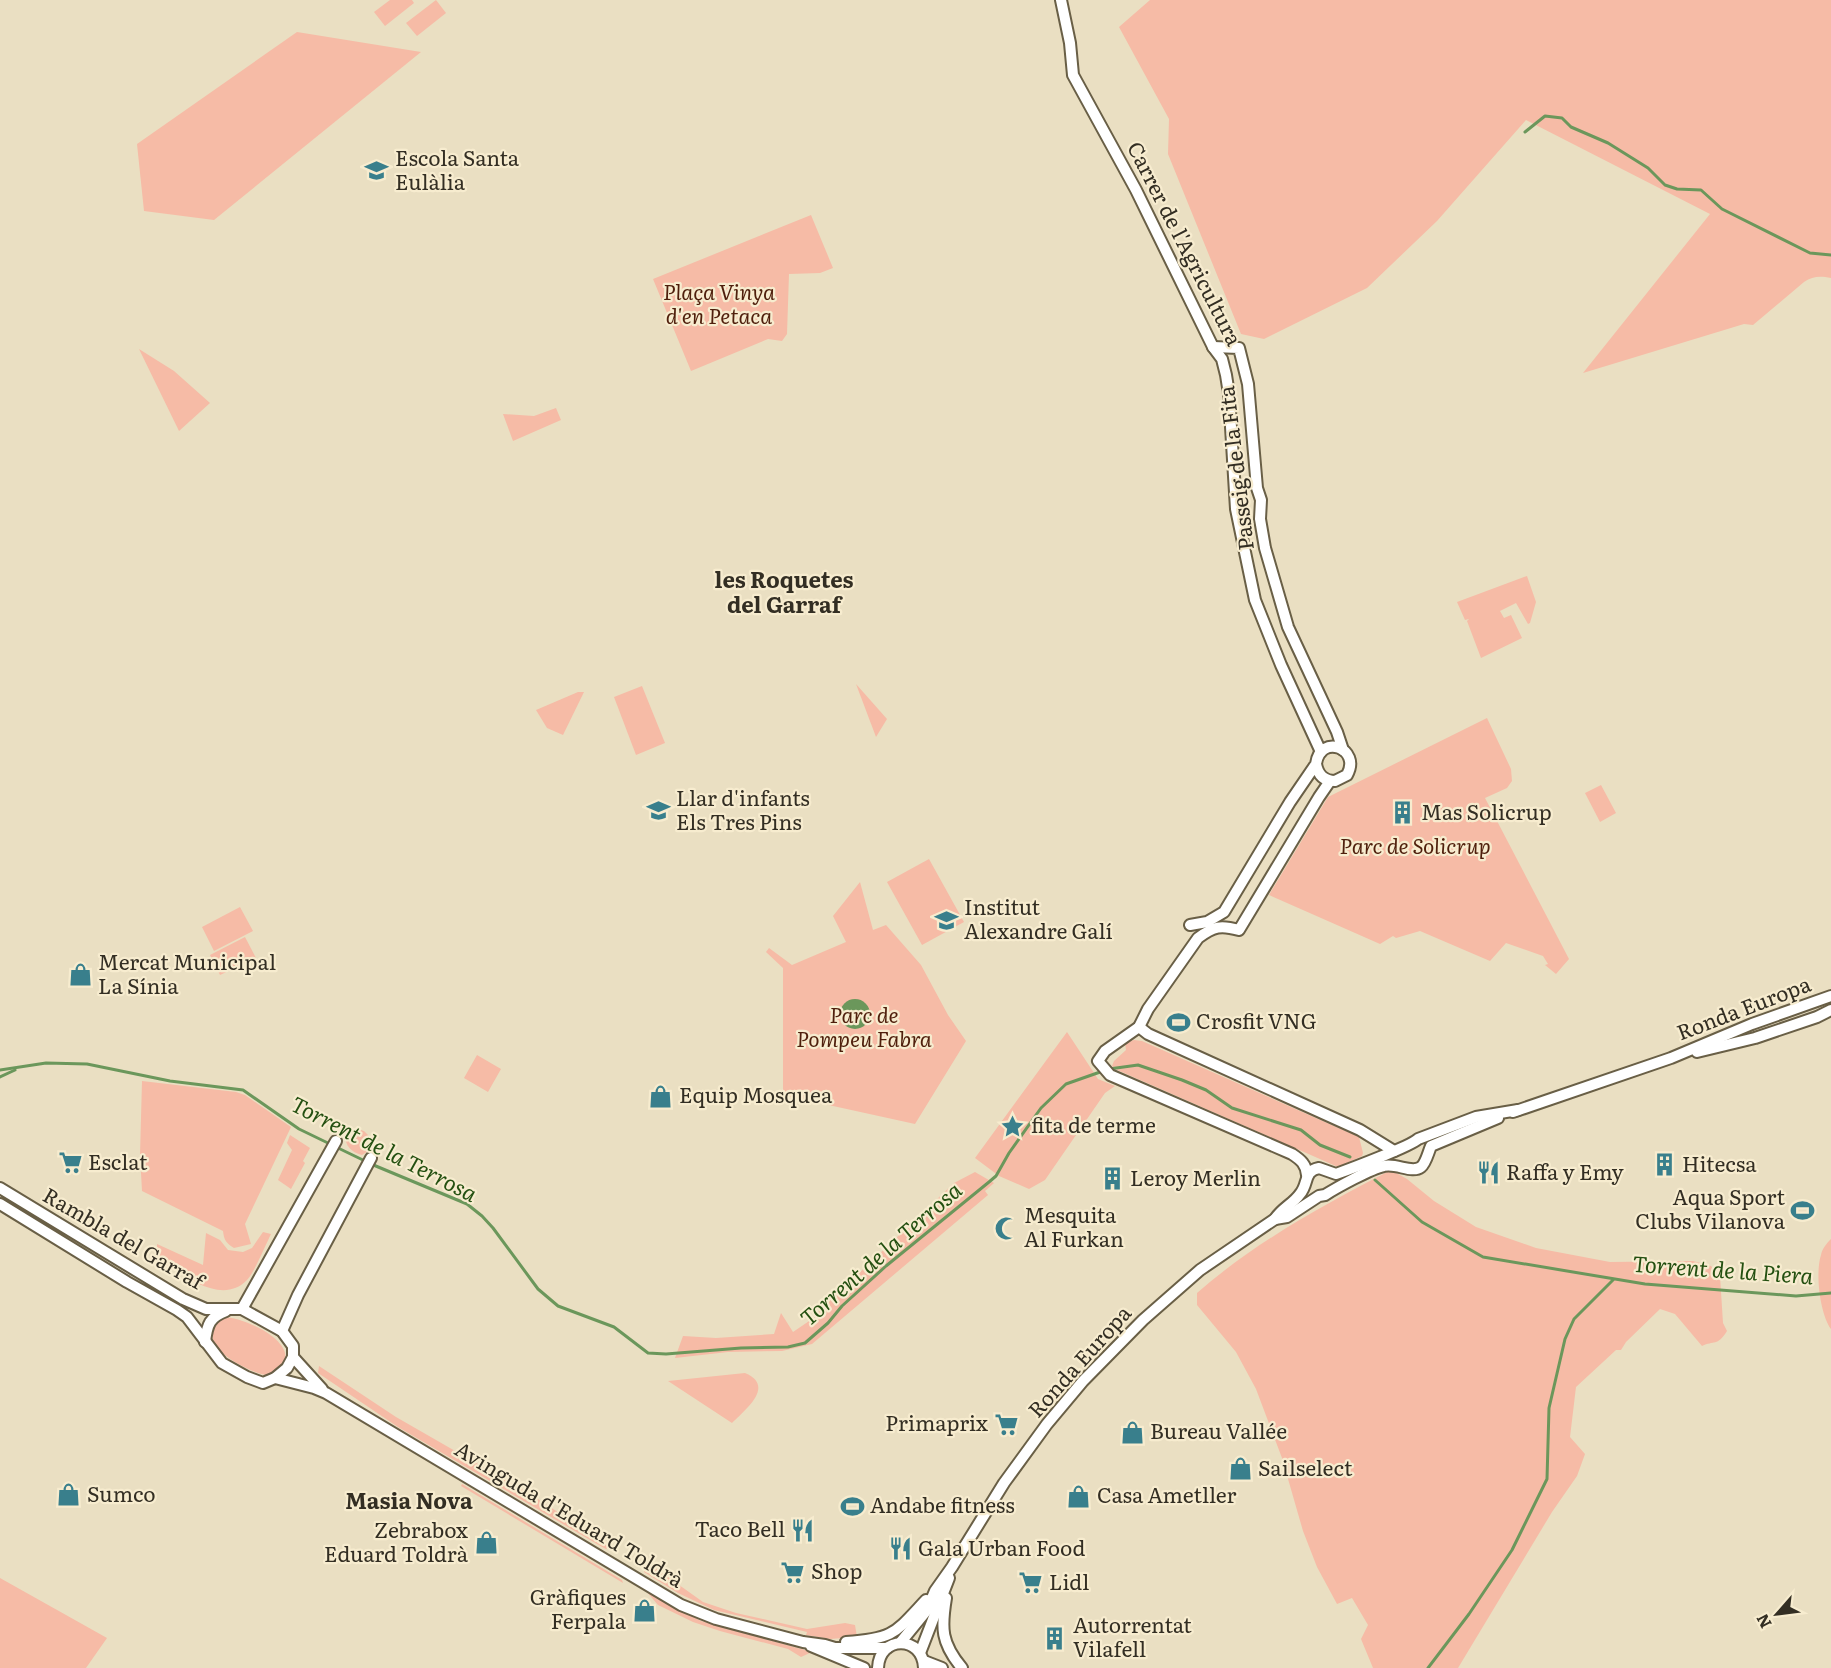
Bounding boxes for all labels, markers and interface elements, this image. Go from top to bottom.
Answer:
street label: Carrer de l'Agricultura [1121,135,1252,351]
place label: Escola Santa Eulàlia [395,141,520,196]
school or university icon: Escola Santa Eulàlia [364,158,390,184]
park label: Plaça Vinya d'en Petaca [663,275,775,330]
street label: Passeig de la Fita [1209,384,1260,552]
district label: les Roquetes del Garraf [715,562,853,620]
place label: Llar d'infants Els Tres Pins [676,781,810,836]
place label: Mas Solicrup [1421,795,1552,826]
school or university icon: Llar d'infants Els Tres Pins [645,798,671,824]
building icon: Mas Solicrup [1390,800,1416,826]
park label: Parc de Solicrup [1339,829,1491,860]
place label: Institut Alexandre Galí [964,890,1113,945]
school or university icon: Institut Alexandre Galí [933,907,959,933]
place label: Mercat Municipal La Sínia [98,945,276,1000]
shop icon: Mercat Municipal La Sínia [67,962,93,988]
street label: Ronda Europa [1672,967,1815,1046]
park label: Parc de Pompeu Fabra [796,998,932,1053]
place label: Crosfit VNG [1196,1004,1317,1035]
sports icon: Crosfit VNG [1165,1009,1191,1035]
place label: Equip Mosquea [679,1078,833,1109]
shop icon: Equip Mosquea [648,1083,674,1109]
water label: Torrent de la Terrosa [286,1086,484,1209]
place label: fita de terme [1031,1108,1156,1139]
place icon: fita de terme [1000,1113,1026,1139]
place label: Esclat [88,1145,148,1176]
place label: Hitecsa [1682,1147,1757,1178]
supermarket icon: Esclat [57,1150,83,1176]
building icon: Hitecsa [1651,1152,1677,1178]
place label: Raffa y Emy [1506,1155,1625,1186]
restaurant icon: Raffa y Emy [1475,1160,1501,1186]
place label: Leroy Merlin [1130,1161,1261,1192]
building icon: Leroy Merlin [1099,1166,1125,1192]
water label: Torrent de la Terrosa [792,1173,968,1332]
street label: Rambla del Garraf [38,1178,212,1297]
place label: Aqua Sport Clubs Vilanova [1635,1180,1786,1235]
sports icon: Aqua Sport Clubs Vilanova [1790,1197,1816,1223]
place label: Mesquita Al Furkan [1024,1198,1124,1253]
mosque icon: Mesquita Al Furkan [993,1215,1019,1241]
water label: Torrent de la Piera [1632,1246,1815,1291]
street label: Ronda Europa [1019,1297,1137,1423]
place label: Primaprix [885,1406,988,1437]
supermarket icon: Primaprix [993,1411,1019,1437]
place label: Bureau Vallée [1150,1414,1287,1445]
shop icon: Bureau Vallée [1119,1419,1145,1445]
street label: Avinguda d'Eduard Toldrà [450,1432,691,1594]
place label: Sailselect [1258,1451,1353,1482]
shop icon: Sailselect [1227,1456,1253,1482]
place label: Sumco [87,1477,156,1508]
place label: Casa Ametller [1097,1478,1236,1509]
shop icon: Sumco [56,1482,82,1508]
district label: Masia Nova [345,1483,473,1516]
shop icon: Casa Ametller [1066,1483,1092,1509]
place label: Andabe fitness [870,1488,1015,1519]
sports icon: Andabe fitness [839,1493,865,1519]
place label: Taco Bell [694,1512,785,1543]
place label: Zebrabox Eduard Toldrà [324,1513,469,1568]
restaurant icon: Taco Bell [790,1517,816,1543]
shop icon: Zebrabox Eduard Toldrà [473,1530,499,1556]
place label: Gala Urban Food [918,1531,1085,1562]
restaurant icon: Gala Urban Food [887,1536,913,1562]
place label: Shop [811,1554,862,1585]
supermarket icon: Shop [780,1559,806,1585]
place label: Lidl [1049,1565,1089,1596]
supermarket icon: Lidl [1018,1570,1044,1596]
place label: Gràfiques Ferpala [530,1580,627,1635]
north arrow [1747,1584,1807,1644]
shop icon: Gràfiques Ferpala [631,1597,657,1623]
place label: Autorrentat Vilafell [1073,1608,1192,1663]
text: N [1749,1610,1777,1633]
building icon: Autorrentat Vilafell [1042,1625,1068,1651]

